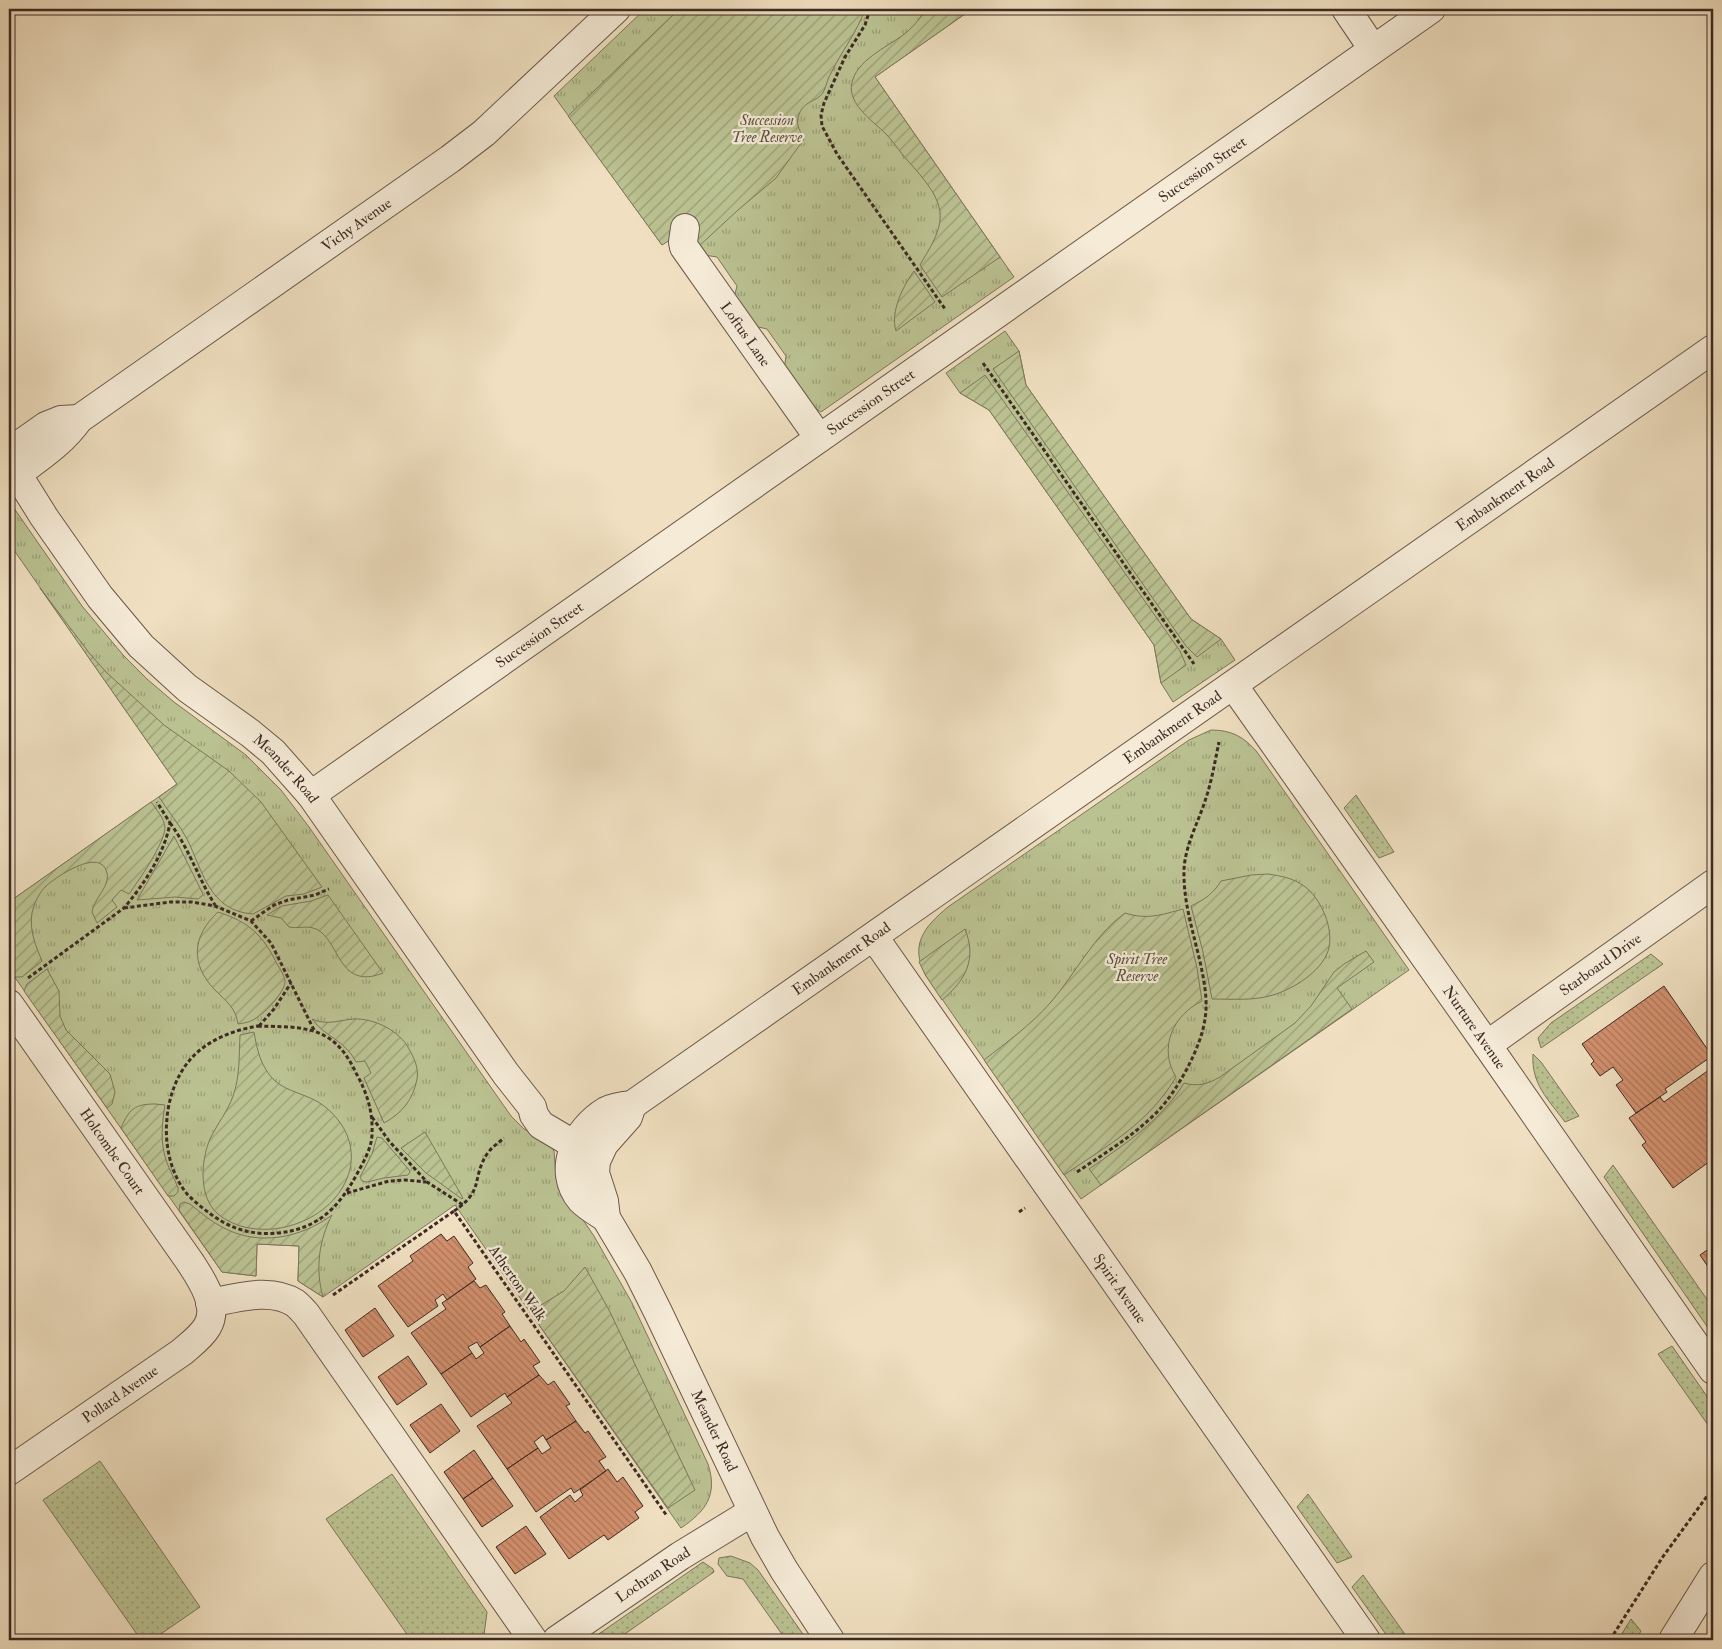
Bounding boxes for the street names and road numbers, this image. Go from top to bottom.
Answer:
street label: Succession Street [1155,132,1250,207]
street label: Vichy Avenue [318,194,396,256]
street label: Loftus Lane [716,298,775,371]
street label: Succession Street [824,365,919,440]
street label: Embankment Road [1453,453,1559,536]
street label: Succession Street [492,598,587,672]
street label: Embankment Road [1120,686,1226,768]
street label: Meander Road [249,730,323,807]
street label: Embankment Road [789,918,895,1000]
street label: Starboard Drive [1556,929,1645,1000]
street label: Nurture Avenue [1438,982,1510,1073]
street label: Holcombe Court [75,1105,149,1199]
street label: Atherton Walk [484,1241,551,1325]
street label: Spirit Avenue [1089,1250,1151,1327]
street label: Pollard Avenue [78,1361,162,1428]
street label: Meander Road [686,1387,742,1475]
street label: Lochran Road [612,1543,694,1607]

